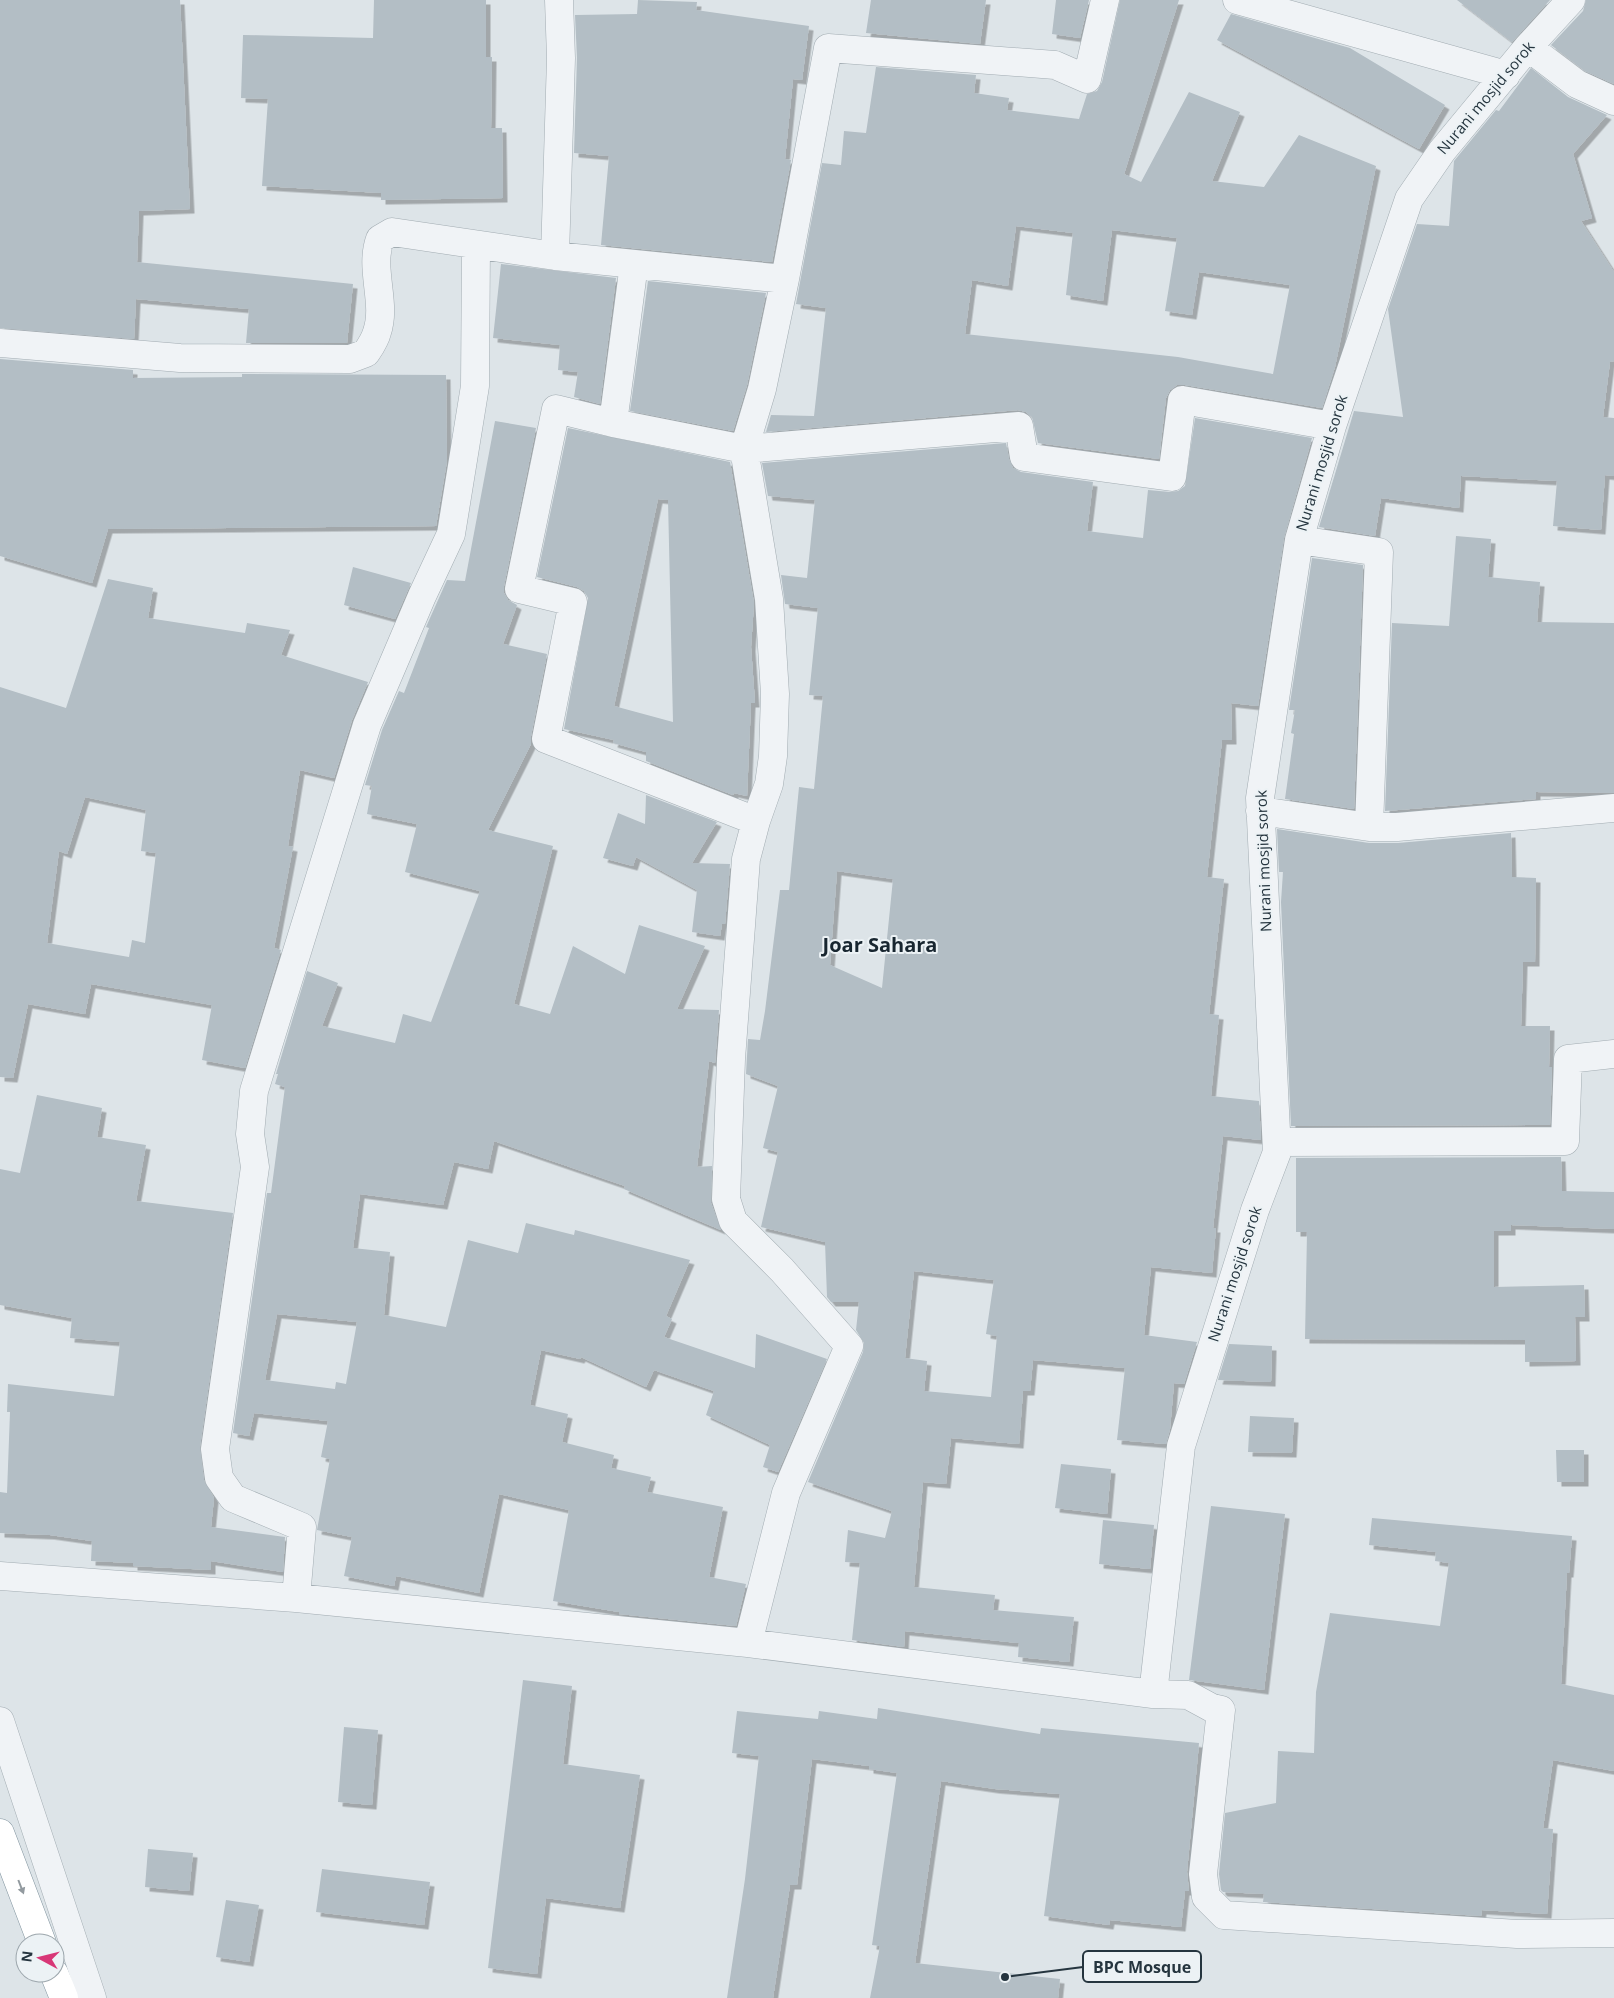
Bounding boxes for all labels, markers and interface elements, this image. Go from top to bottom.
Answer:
street label: Nurani mosjid sorok [1432,37,1539,158]
street label: Nurani mosjid sorok [1291,392,1351,533]
street label: Nurani mosjid sorok [1251,790,1275,932]
district label: Joar Sahara [821,931,937,958]
street label: Nurani mosjid sorok [1203,1203,1265,1344]
one-way arrow [17,1880,25,1895]
north arrow [15,1933,65,1983]
text: N [16,1950,37,1963]
callout: BPC Mosque [1083,1951,1201,1982]
text: BPC Mosque [1093,1956,1191,1978]

